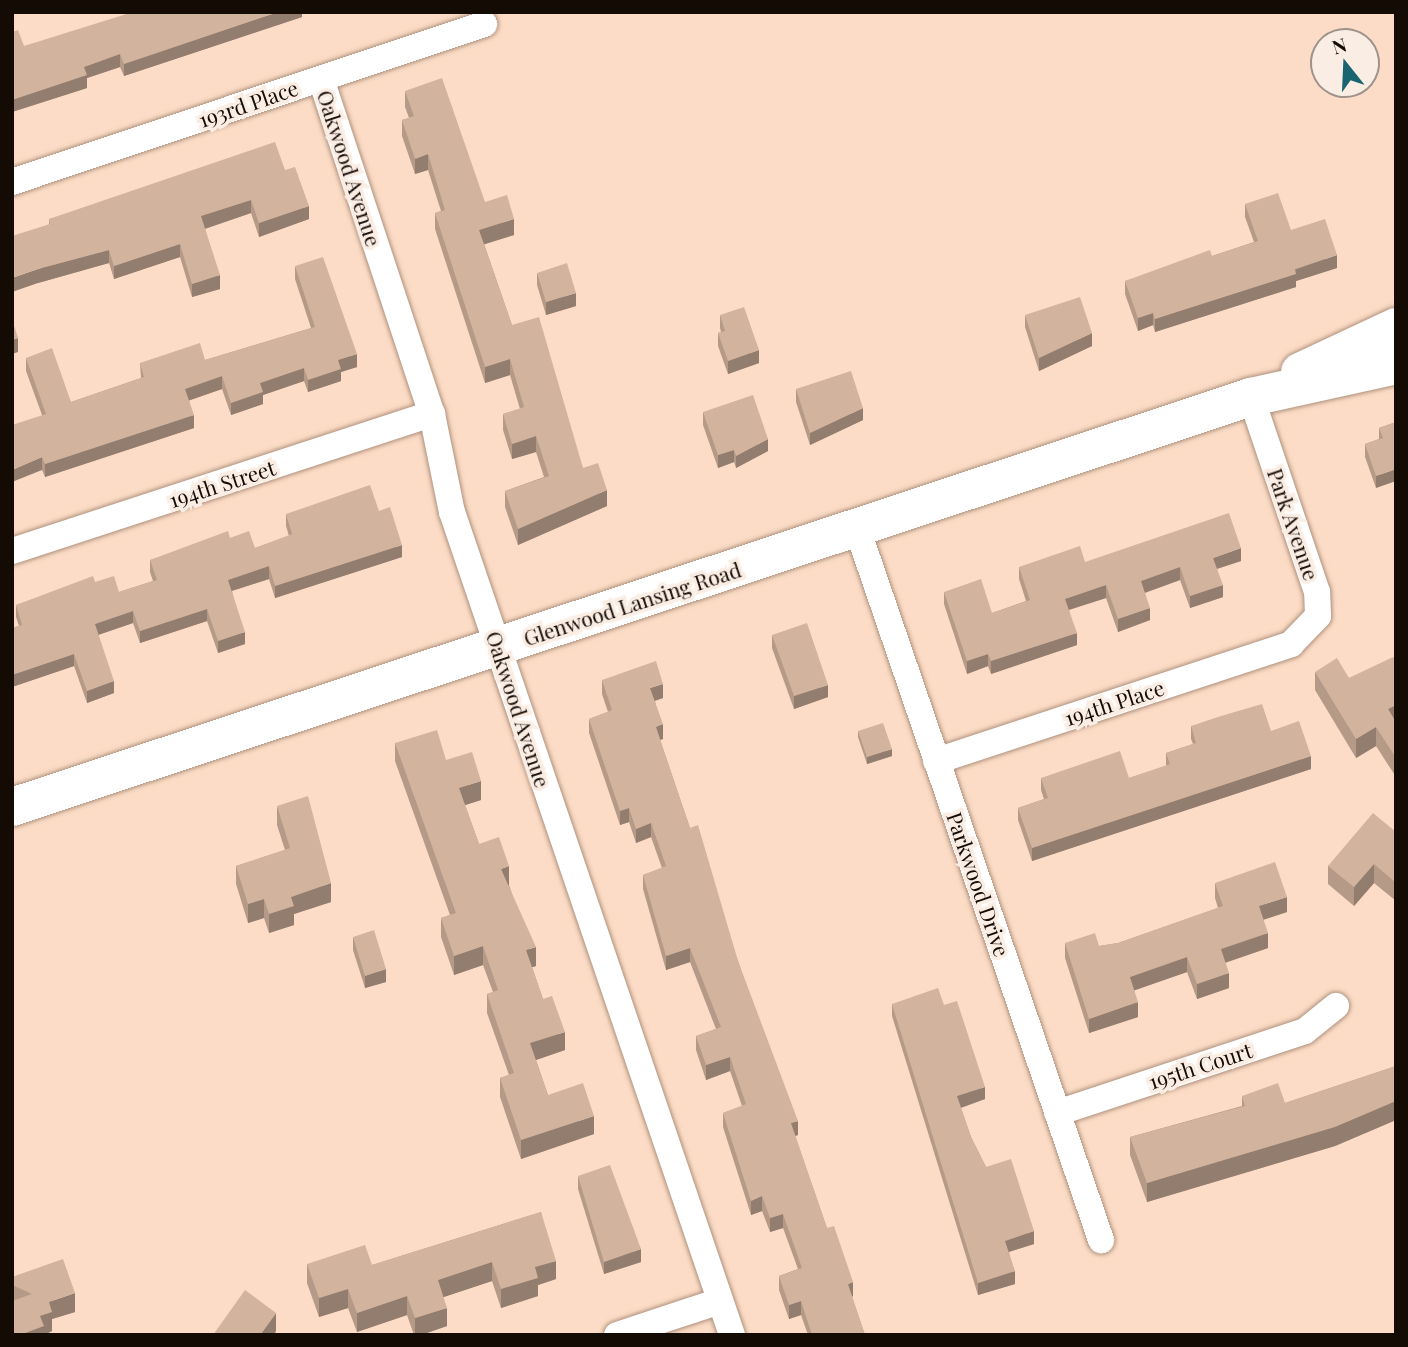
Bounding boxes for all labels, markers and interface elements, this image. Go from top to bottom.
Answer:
north arrow [1310,28,1380,98]
text: N [1329,30,1350,59]
street label: 193rd Place [195,74,301,132]
street label: Oakwood Avenue [313,86,387,250]
street label: 194th Street [166,454,278,512]
street label: Park Avenue [1263,464,1325,584]
street label: Glenwood Lansing Road [520,556,744,650]
street label: Oakwood Avenue [482,627,556,791]
street label: 194th Place [1061,674,1167,730]
street label: Parkwood Drive [943,809,1015,959]
street label: 195th Court [1145,1036,1255,1094]

